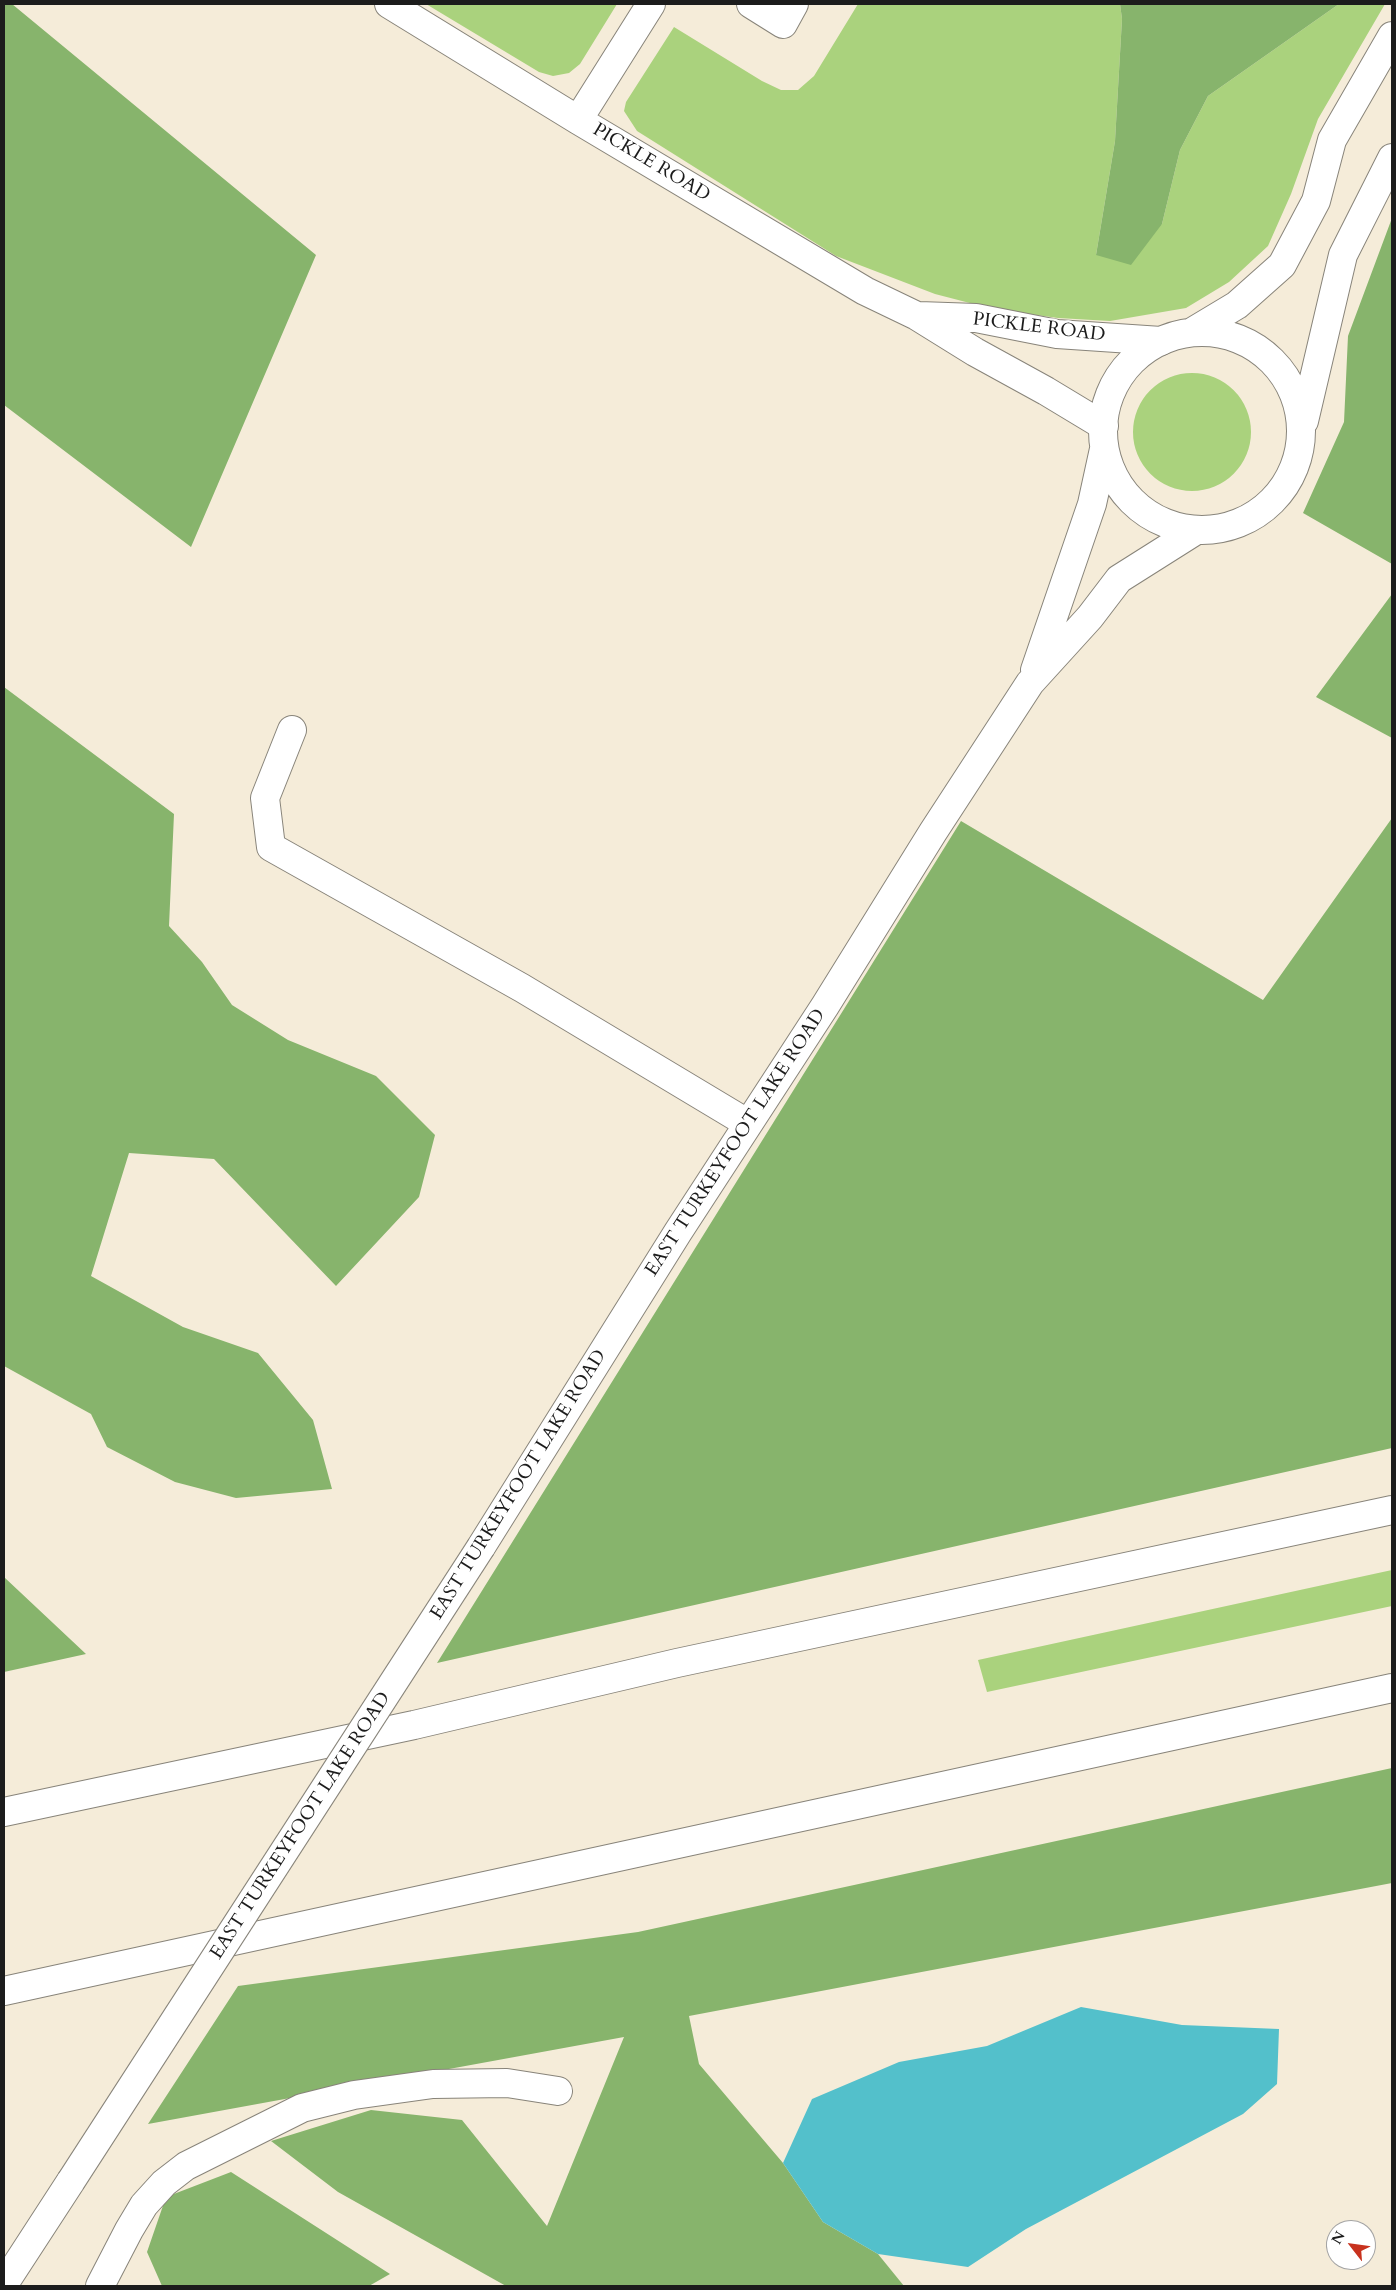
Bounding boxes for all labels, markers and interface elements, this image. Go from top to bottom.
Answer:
street label: PICKLE ROAD [588,119,714,207]
street label: PICKLE ROAD [971,309,1107,347]
street label: EAST TURKEYFOOT LAKE ROAD [641,1005,831,1281]
street label: EAST TURKEYFOOT LAKE ROAD [426,1346,612,1624]
street label: EAST TURKEYFOOT LAKE ROAD [206,1688,396,1964]
north arrow [1326,2220,1376,2270]
text: N [1327,2228,1350,2248]

